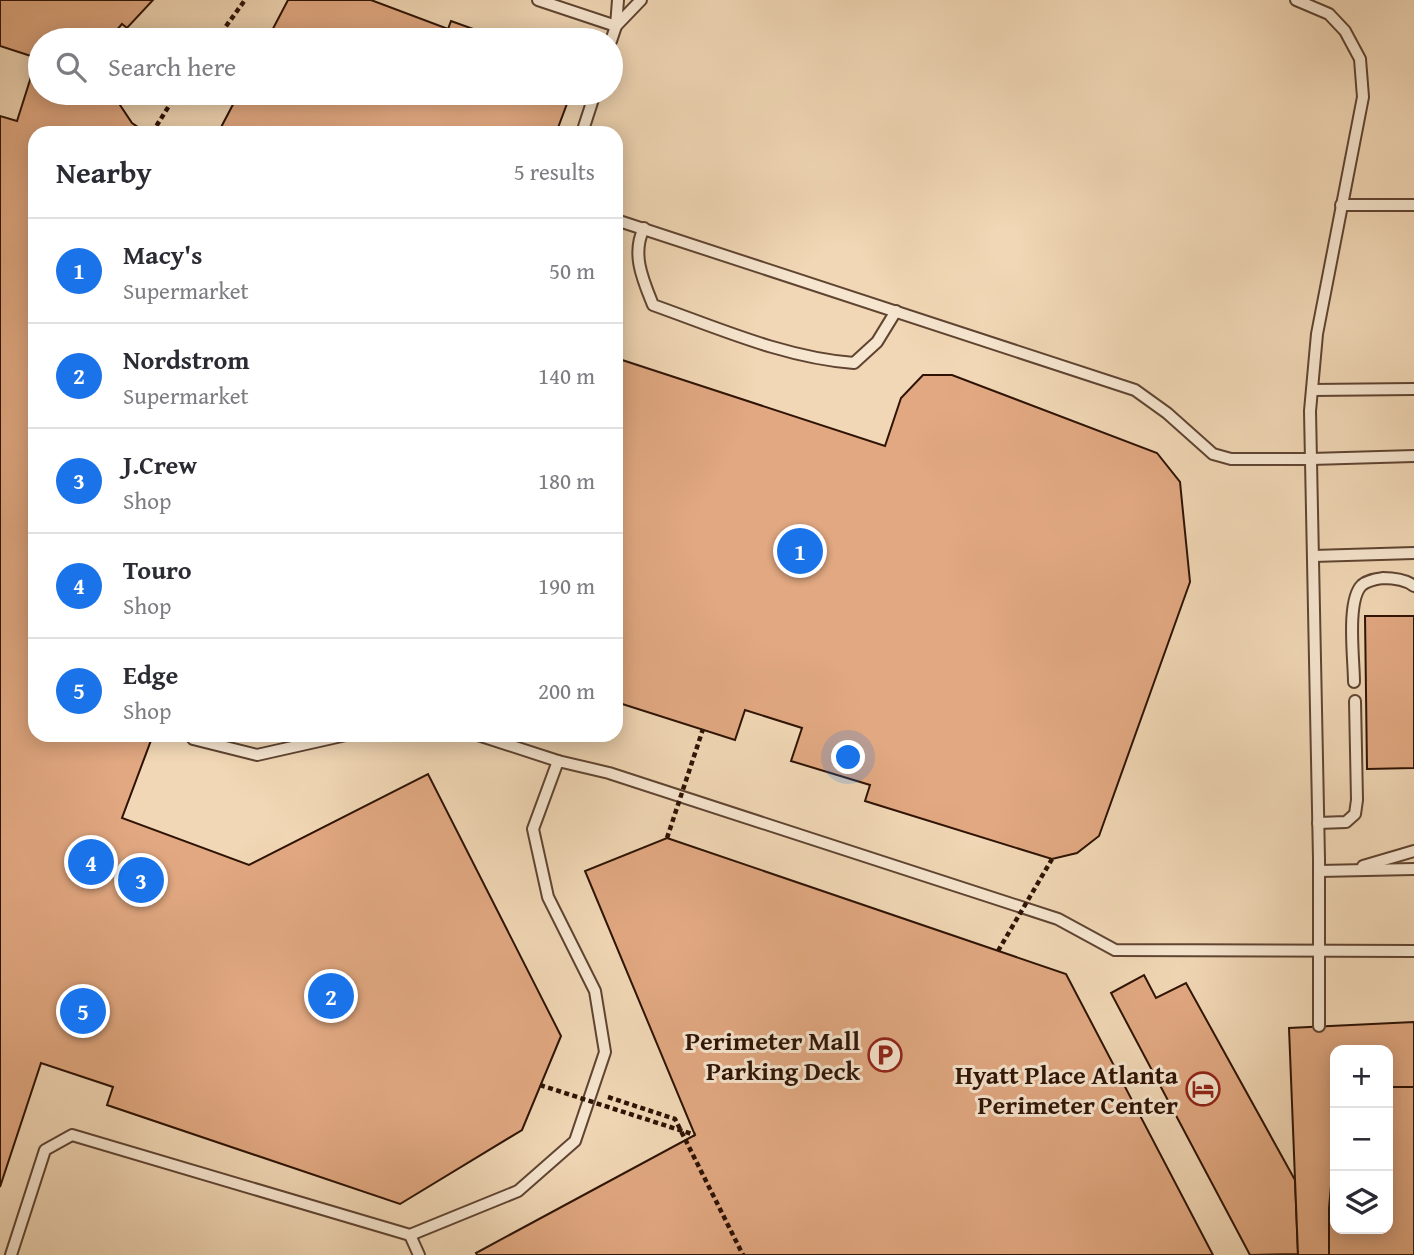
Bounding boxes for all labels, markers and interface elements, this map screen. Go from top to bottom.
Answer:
search box [28,28,623,105]
text: Search here [108,47,236,86]
icon: search [52,48,90,86]
text: Nearby [56,150,152,194]
text: 5 results [514,155,595,188]
text: Macy's [123,235,202,274]
text: 1 [73,254,85,287]
text: 50 m [549,254,595,287]
text: Supermarket [123,274,249,307]
text: Nordstrom [123,340,250,379]
text: 2 [73,359,85,392]
text: 140 m [538,359,595,392]
text: Supermarket [123,379,249,412]
text: J.Crew [123,445,197,484]
text: 3 [73,464,85,497]
text: 180 m [538,464,595,497]
text: Shop [123,484,171,517]
pin: 1 [777,525,823,577]
text: Touro [123,550,191,589]
text: 4 [73,569,85,602]
text: 190 m [538,569,595,602]
text: Shop [123,589,171,622]
text: Edge [123,655,178,694]
text: 5 [73,674,85,707]
text: 200 m [538,674,595,707]
text: Shop [123,694,171,727]
your location [831,740,865,774]
pin: 4 [68,836,114,888]
pin: 3 [118,854,164,906]
pin: 2 [308,970,354,1022]
pin: 5 [60,985,106,1037]
place label: Perimeter Mall Parking Deck [685,1021,860,1090]
parking icon: Perimeter Mall Parking Deck [866,1036,904,1074]
map controls [1330,1045,1393,1234]
button: + [1330,1045,1393,1108]
place label: Hyatt Place Atlanta Perimeter Center [955,1055,1179,1124]
hotel icon: Hyatt Place Atlanta Perimeter Center [1184,1070,1222,1108]
button: − [1330,1108,1393,1171]
button: layers [1330,1171,1393,1234]

